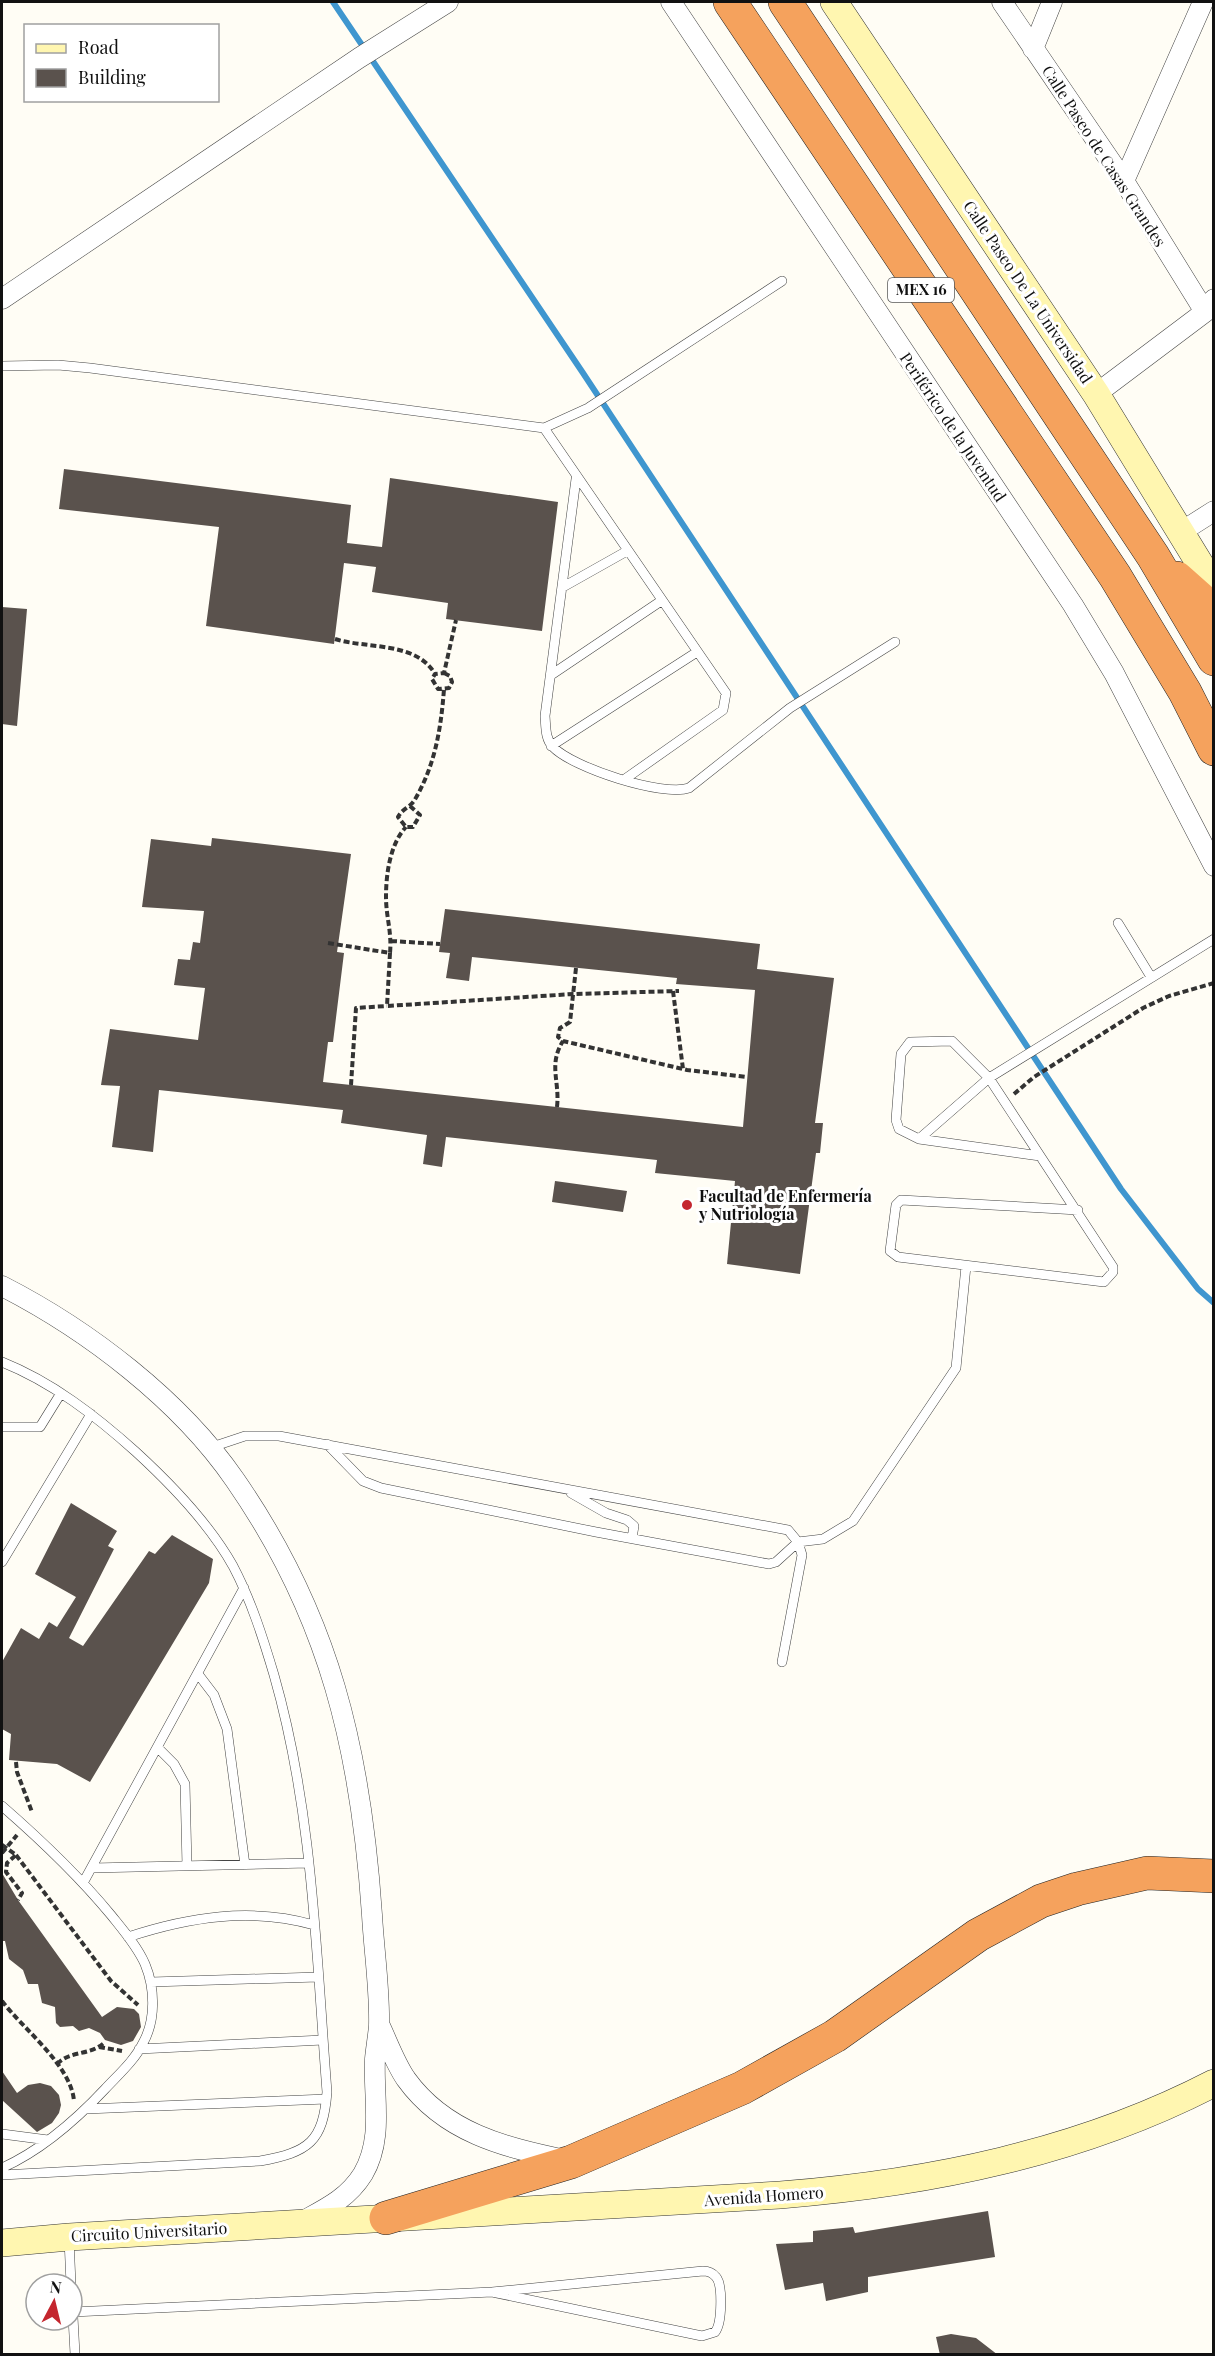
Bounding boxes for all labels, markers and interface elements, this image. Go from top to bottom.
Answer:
legend [24,24,219,102]
text: Road [78,35,119,59]
street label: Calle Paseo de Casas Grandes [1038,61,1171,250]
text: Building [78,65,146,89]
street label: Calle Paseo De La Universidad [959,196,1098,387]
road number: MEX 16 [888,278,954,302]
street label: Periférico de la Juventud [896,348,1011,505]
place label: Facultad de Enfermería y Nutriología [698,1185,872,1224]
marker: Facultad de Enfermería y Nutriología [680,1198,694,1212]
street label: Avenida Homero [703,2181,825,2210]
street label: Circuito Universitario [70,2217,228,2246]
north arrow [24,2272,84,2332]
text: N [49,2275,63,2298]

